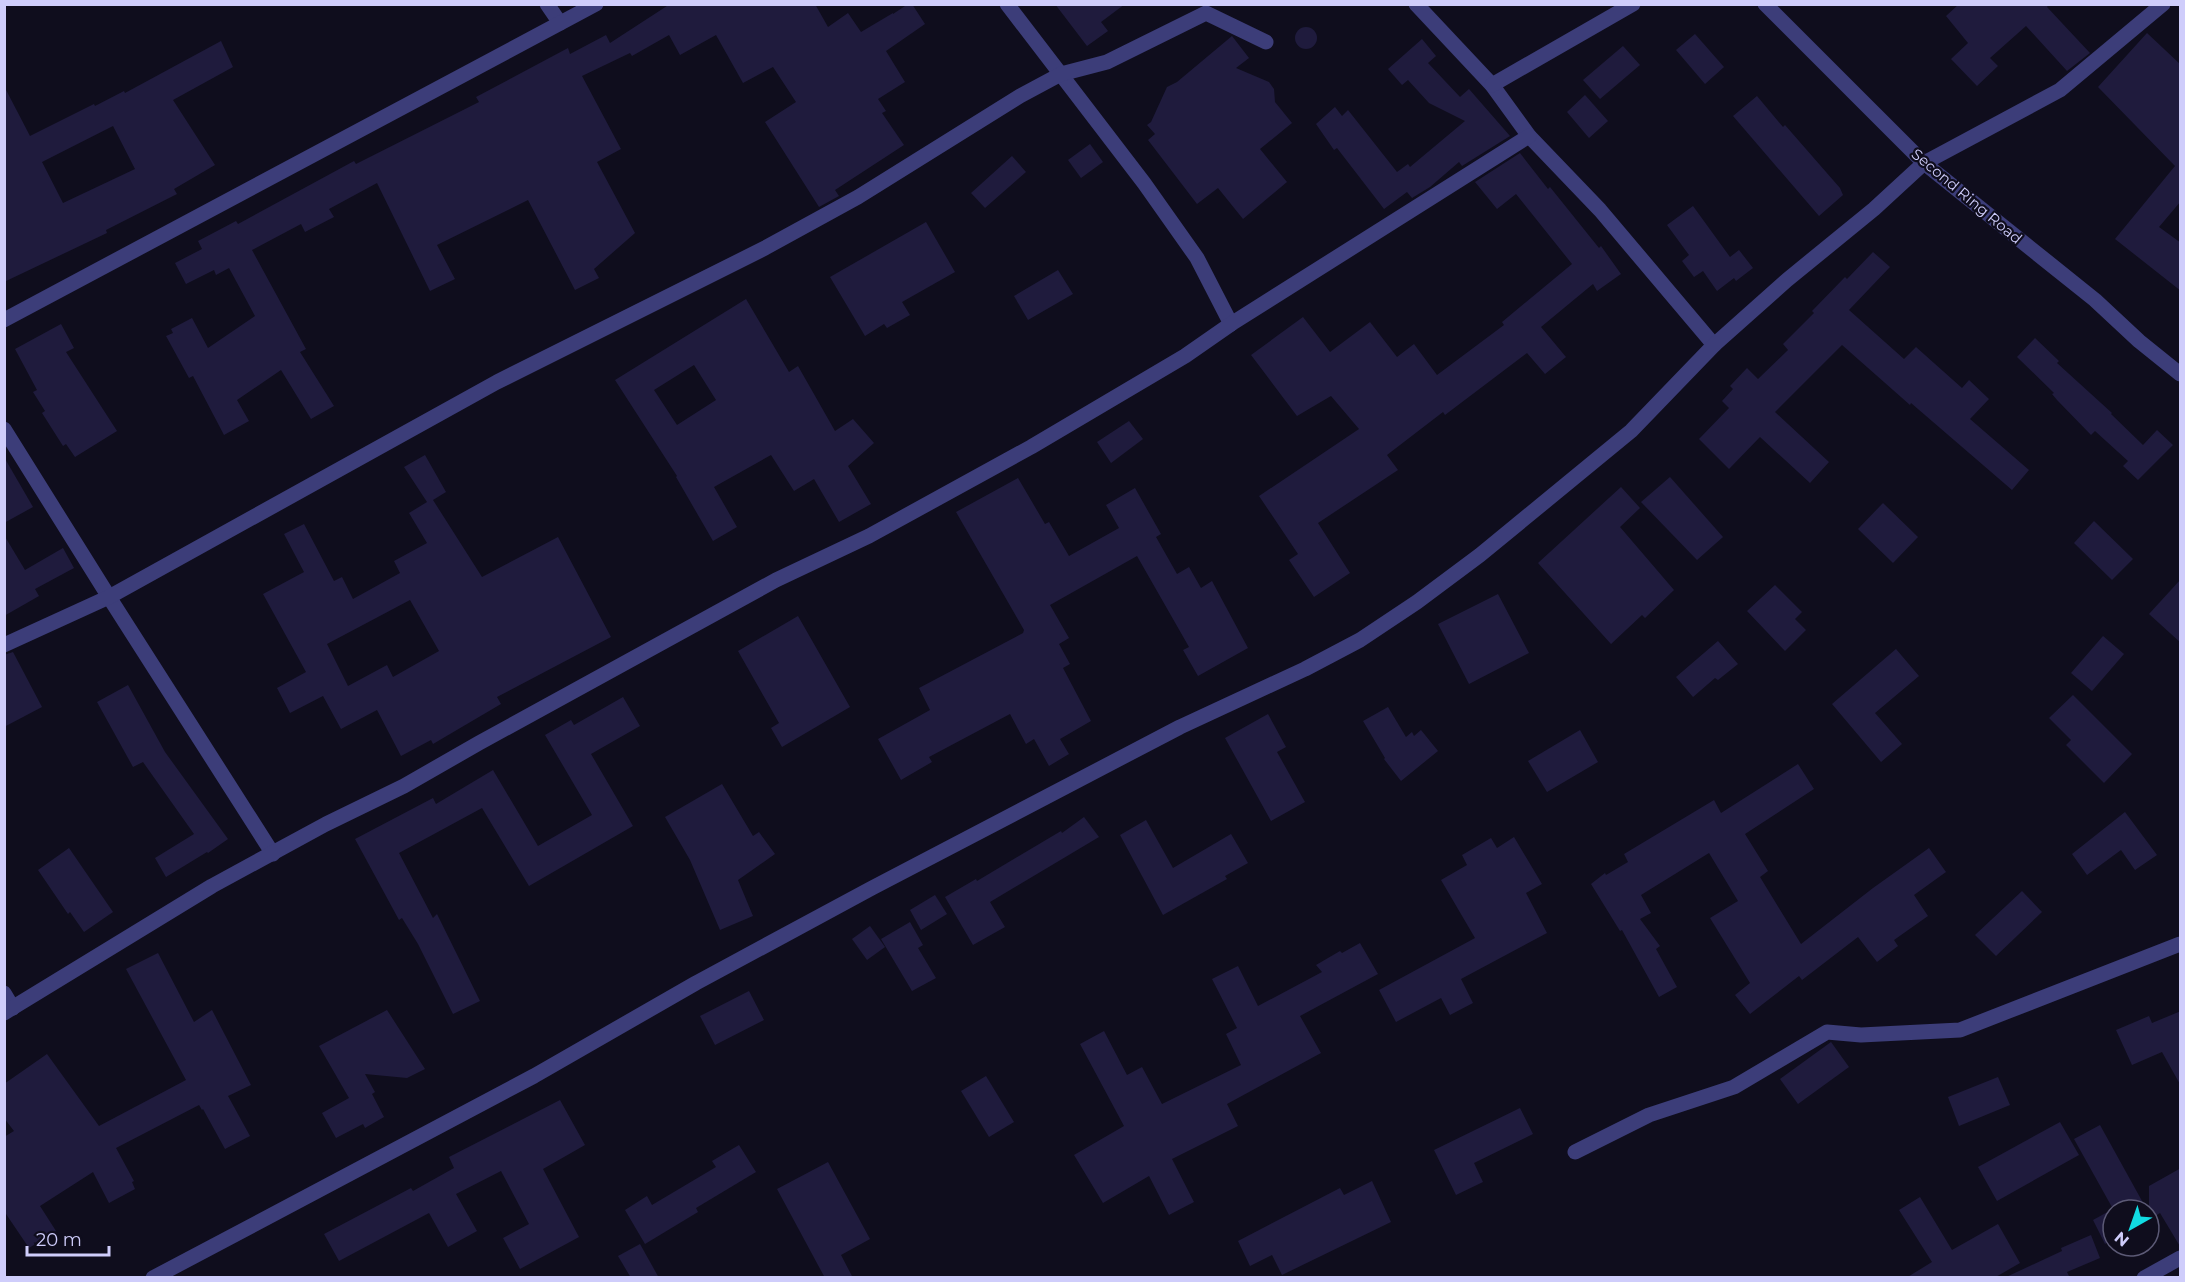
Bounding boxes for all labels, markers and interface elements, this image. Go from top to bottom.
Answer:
street label: Second Ring Road [1908,144,2026,248]
north arrow [2101,1198,2161,1258]
scale bar [27,1219,110,1257]
text: N [2111,1228,2133,1251]
text: 20 m [36,1229,82,1251]

